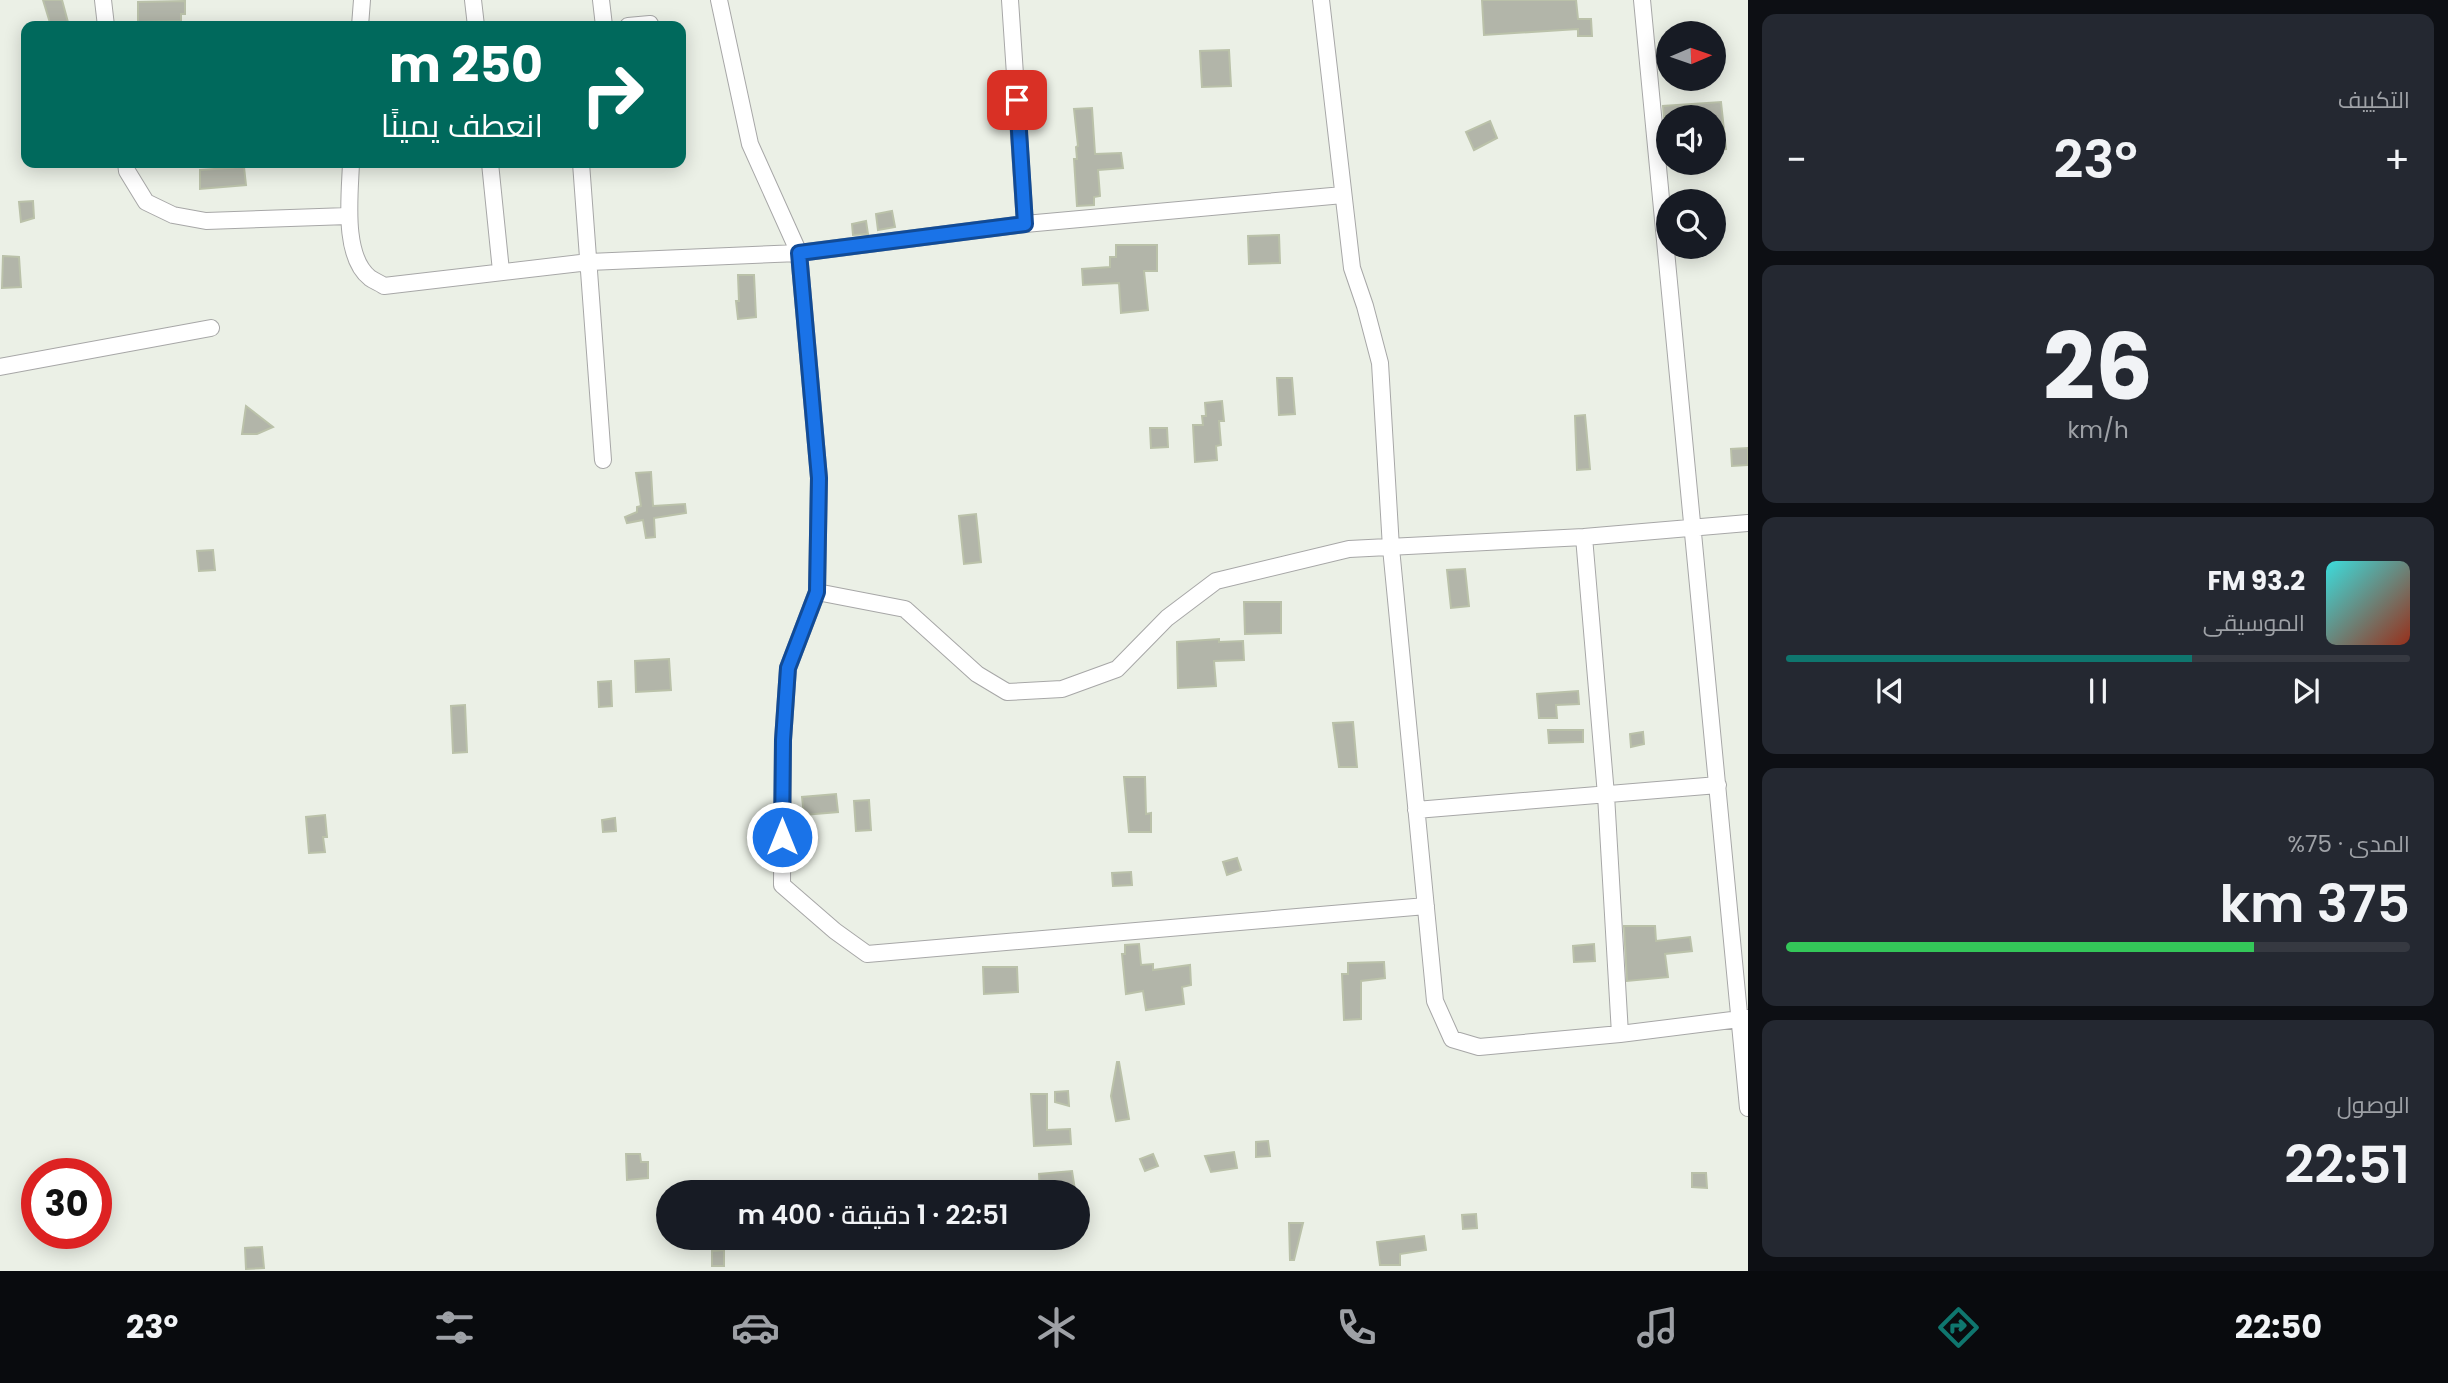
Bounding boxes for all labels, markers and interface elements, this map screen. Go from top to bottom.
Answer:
north arrow [1656,21,1726,91]
map controls [1656,21,1726,259]
text: 250 m [389,31,543,99]
icon: right [567,49,658,140]
pin [987,70,1047,130]
icon: arrive [998,81,1036,119]
text: التكييف [2338,84,2410,116]
text: انعطف يمينًا [381,103,543,148]
button: sound [1656,105,1726,175]
text: 23° [2053,123,2138,196]
text: − [1786,133,1807,186]
text: + [2384,133,2410,186]
button: search [1656,189,1726,259]
text: 26 [2043,303,2153,431]
text: km/h [2067,414,2129,446]
text: 93.2 FM [2207,563,2305,599]
text: الموسيقى [2203,607,2305,639]
icon: previous [1871,672,1909,710]
icon: pause [2079,672,2117,710]
icon: next [2287,672,2325,710]
position arrow [745,800,819,874]
text: المدى · 75% [2287,828,2410,860]
text: 375 km [2220,867,2410,940]
text: الوصول [2337,1089,2410,1121]
text: 22:51 [2284,1128,2410,1201]
speed limit sign: 30 [21,1158,112,1249]
text: 22:51 · 1 دقيقة · 400 m [738,1197,1008,1233]
icon: filters [430,1303,479,1352]
icon: car [731,1303,780,1352]
icon: climate [1032,1303,1081,1352]
icon: phone [1332,1303,1381,1352]
icon: music [1633,1303,1682,1352]
icon: directions [1934,1303,1983,1352]
text: 23° [126,1304,178,1349]
text: 22:50 [2235,1304,2322,1349]

